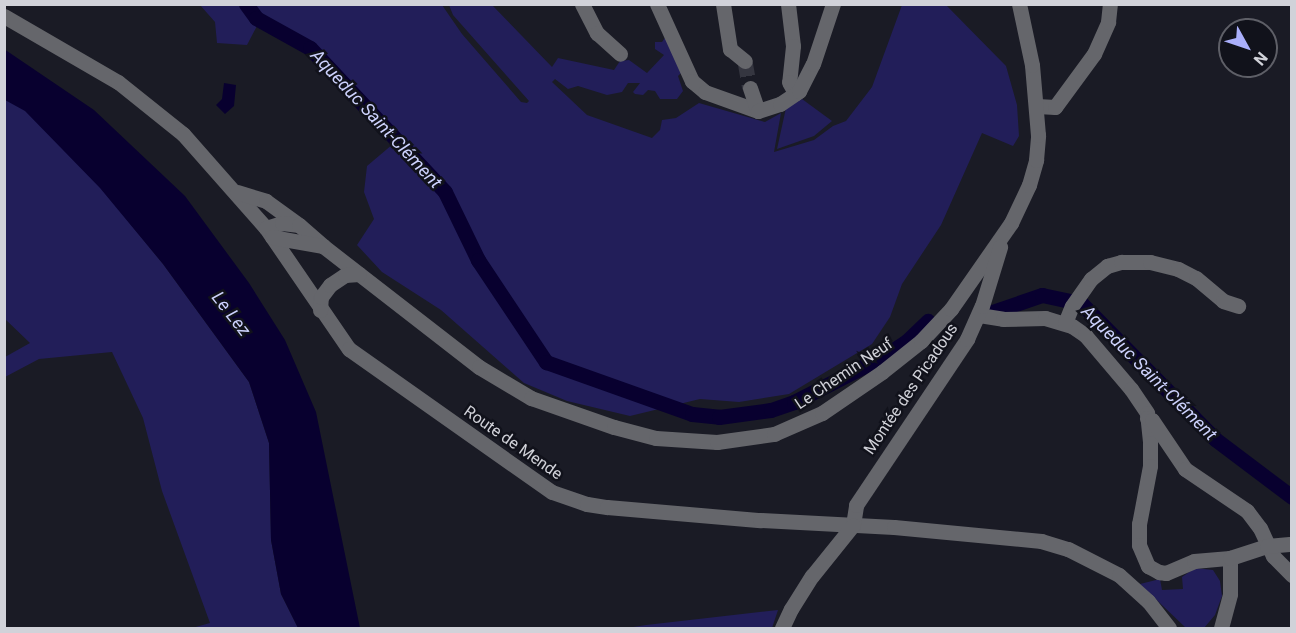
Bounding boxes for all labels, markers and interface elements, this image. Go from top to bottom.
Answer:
north arrow [1218,18,1278,78]
water label: Aqueduc Saint-Clément [306,45,446,193]
text: N [1250,48,1272,69]
water label: Le Lez [207,287,255,341]
water label: Aqueduc Saint-Clément [1077,301,1221,445]
street label: Montée des Picadous [860,320,962,458]
street label: Le Chemin Neuf [791,334,897,414]
street label: Route de Mende [460,402,566,484]

